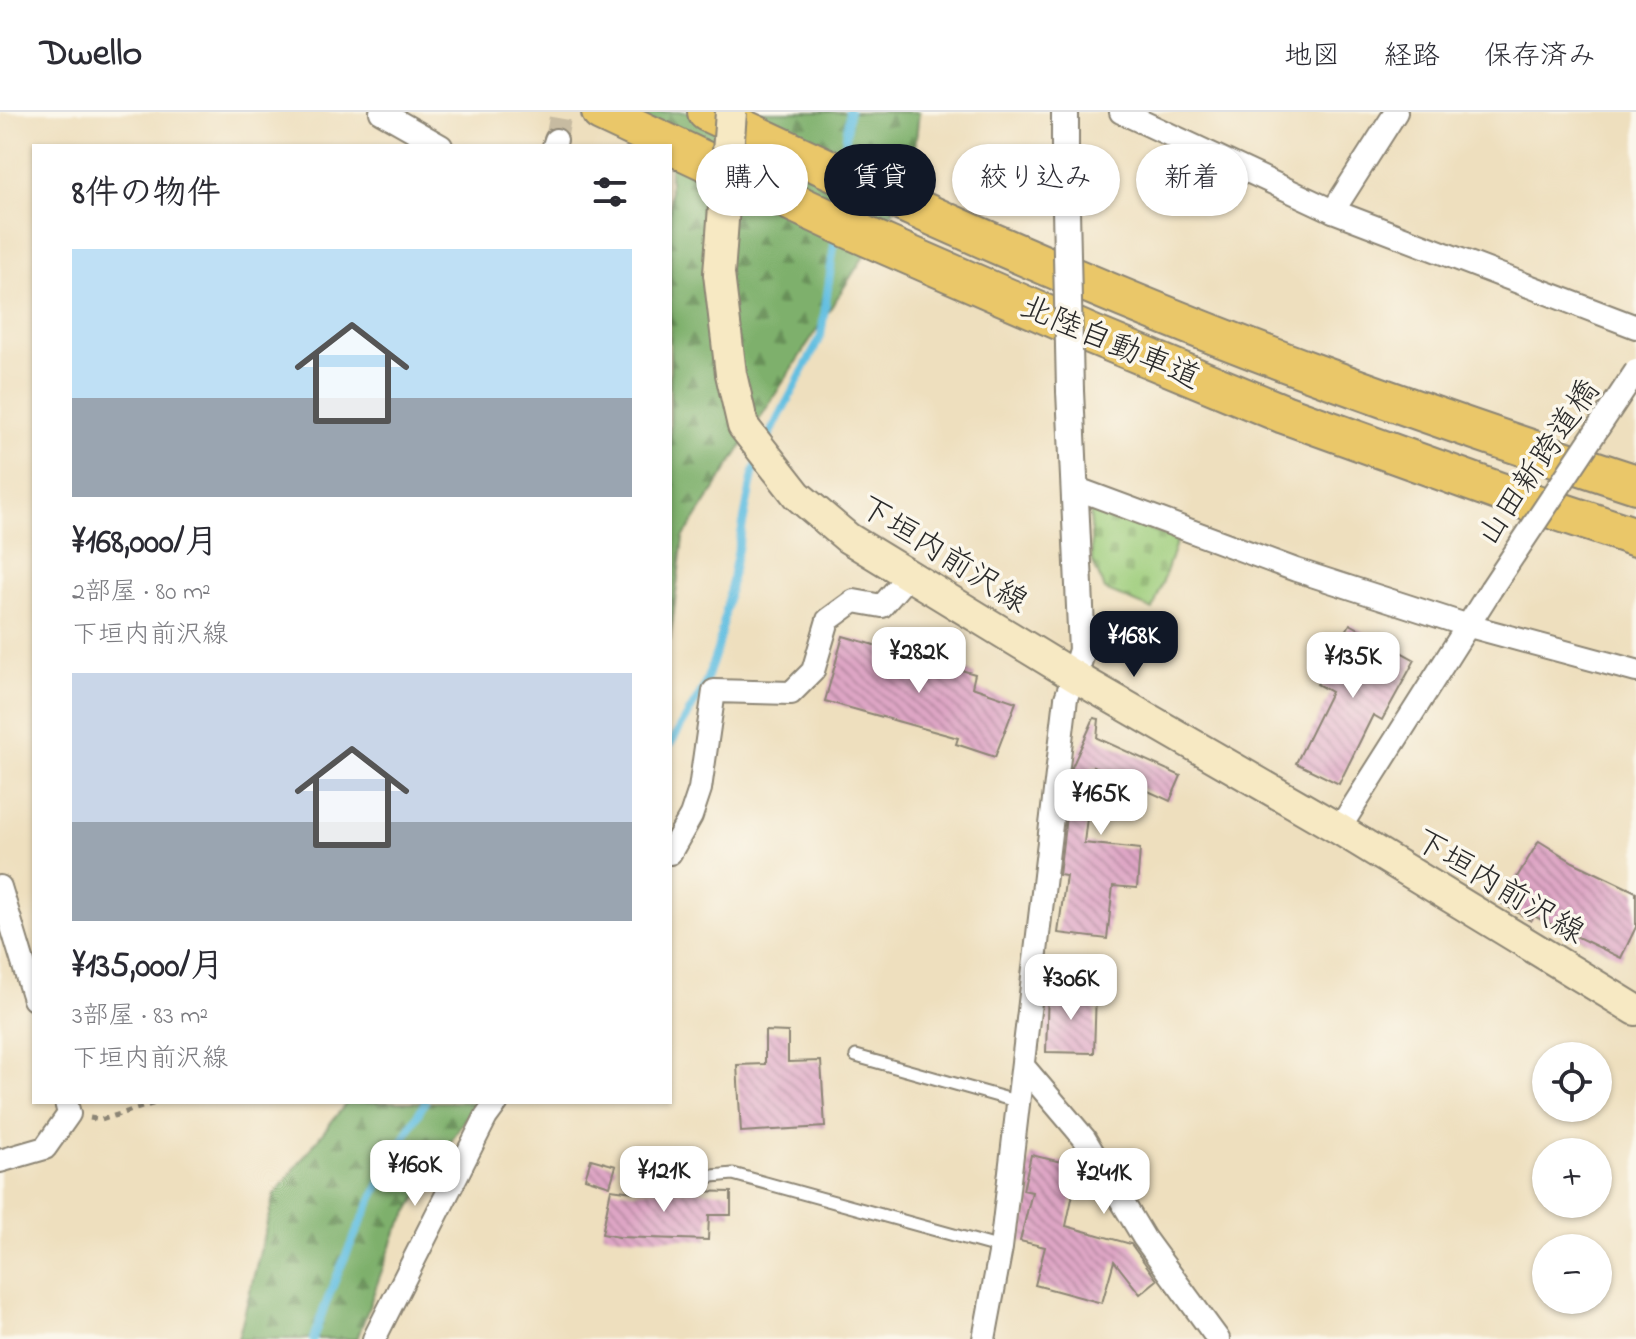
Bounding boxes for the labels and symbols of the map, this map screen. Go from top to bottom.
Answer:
street label: 北陸自動車道 [1012,285,1207,403]
street label: 山田新跨道橋 [1467,371,1613,557]
street label: 下垣内前沢線 [848,485,1036,627]
pin: ¥168K [1078,611,1190,679]
pin: ¥282K [863,627,975,695]
pin: ¥135K [1297,632,1409,700]
pin: ¥165K [1045,769,1157,837]
street label: 下垣内前沢線 [1404,818,1593,958]
pin: ¥306K [1015,954,1127,1022]
pin: ¥160K [359,1140,471,1208]
pin: ¥121K [608,1146,720,1214]
pin: ¥241K [1048,1148,1160,1216]

